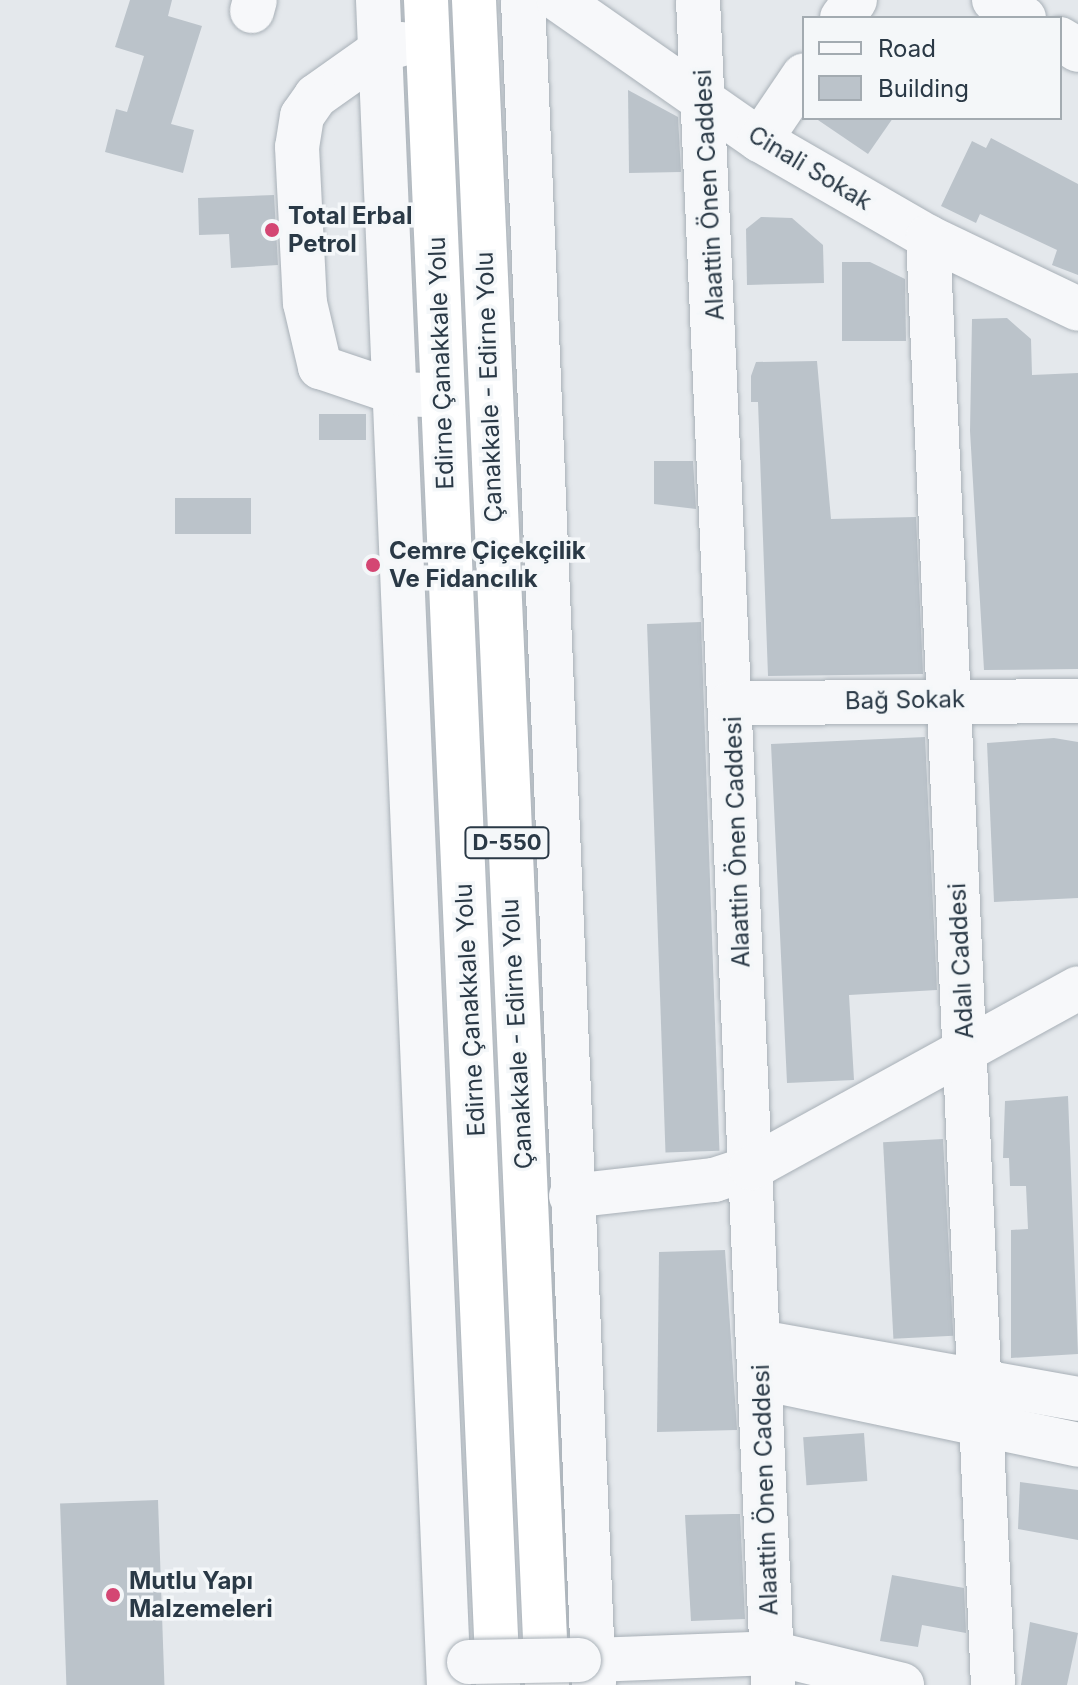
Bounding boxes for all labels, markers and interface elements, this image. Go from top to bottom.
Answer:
legend [802,16,1062,120]
text: Road [878,34,936,63]
street label: Alaattin Önen Caddesi [688,69,730,321]
text: Building [878,74,969,103]
street label: Cinali Sokak [743,120,877,216]
place label: Total Erbal Petrol [288,202,412,258]
marker: Total Erbal Petrol [263,221,281,239]
street label: Edirne Çanakkale Yolu [422,236,460,490]
street label: Çanakkale - Edirne Yolu [470,251,508,523]
place label: Cemre Çiçekçilik Ve Fidancılık [389,537,586,593]
marker: Cemre Çiçekçilik Ve Fidancılık [364,556,382,574]
street label: Bağ Sokak [845,685,965,715]
street label: Alaattin Önen Caddesi [718,716,756,968]
road number: D-550 [463,825,551,861]
street label: Adalı Caddesi [943,882,979,1040]
street label: Edirne Çanakkale Yolu [449,883,491,1137]
street label: Çanakkale - Edirne Yolu [496,898,538,1170]
street label: Alaattin Önen Caddesi [746,1364,784,1616]
place label: Mutlu Yapı Malzemeleri [129,1567,273,1623]
marker: Mutlu Yapı Malzemeleri [104,1586,122,1604]

